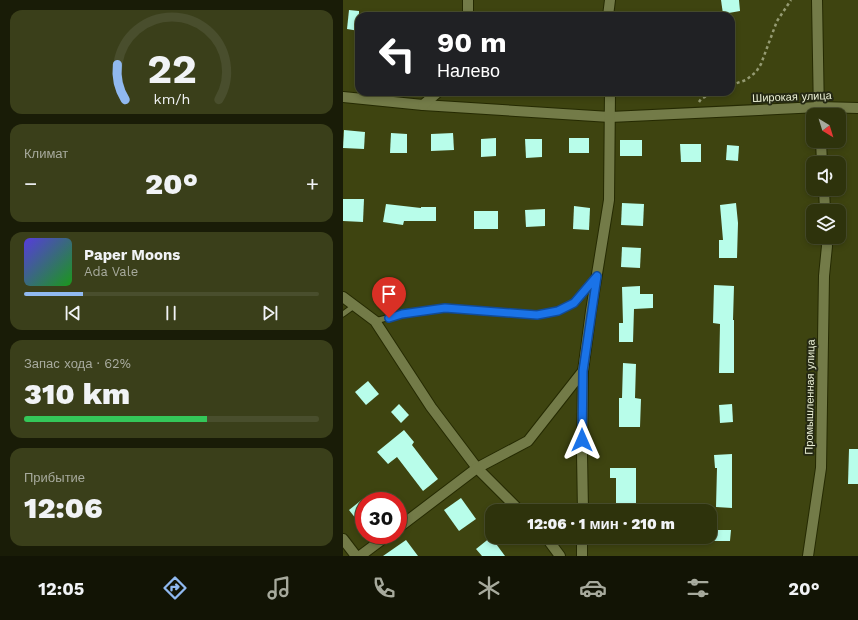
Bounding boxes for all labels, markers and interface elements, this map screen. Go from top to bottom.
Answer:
text: 90 m [437,26,507,59]
icon: left [371,28,423,80]
text: 22 [147,44,196,93]
text: Налево [437,60,500,81]
street label: Широкая улица [752,89,833,105]
text: km/h [153,91,190,107]
north arrow [806,108,846,148]
map controls [806,108,846,244]
text: Климат [24,146,68,161]
button: sound [806,156,846,196]
text: 20° [145,166,198,201]
text: − [24,171,37,196]
text: + [306,171,319,196]
button: layers [806,204,846,244]
text: Paper Moons [84,246,180,264]
text: Ada Vale [84,264,138,279]
pin [372,277,406,318]
icon: arrive [378,283,400,305]
icon: previous [62,302,84,324]
icon: pause [160,302,182,324]
icon: next [259,302,281,324]
street label: Промышленная улица [802,338,818,455]
text: Запас хода · 62% [24,356,131,371]
text: 310 km [24,376,130,411]
position arrow [561,419,603,461]
text: Прибытие [24,470,85,485]
text: 12:06 [24,490,103,525]
speed limit sign: 30 [355,492,407,544]
text: 12:06 · 1 мин · 210 m [527,515,675,533]
icon: directions [161,574,189,602]
icon: music [265,574,293,602]
icon: phone [370,574,398,602]
icon: climate [475,574,503,602]
icon: car [579,574,607,602]
icon: filters [684,574,712,602]
text: 12:05 [38,578,84,599]
text: 20° [788,578,820,599]

